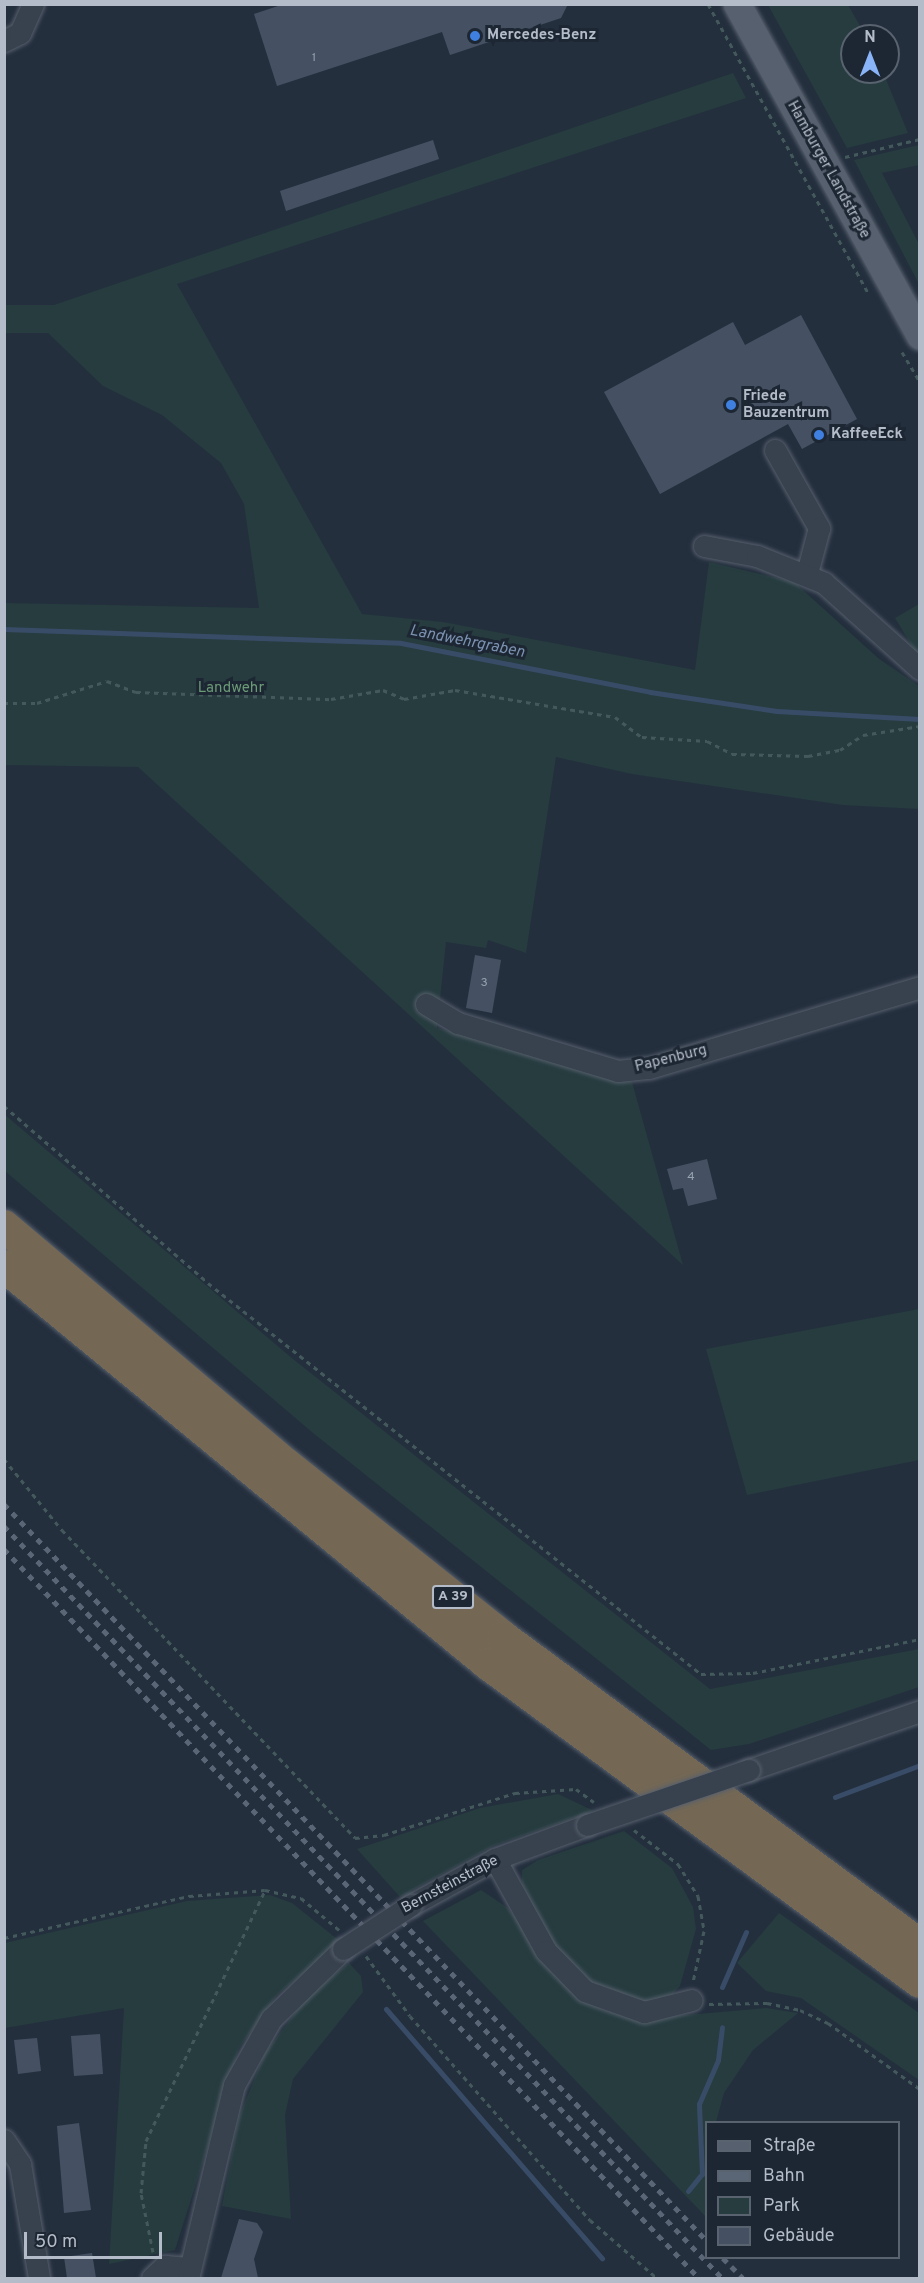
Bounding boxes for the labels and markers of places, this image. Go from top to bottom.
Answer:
place label: Mercedes-Benz [487,27,596,45]
marker: Mercedes-Benz [468,29,482,43]
place label: Friede Bauzentrum [743,387,829,422]
marker: Friede Bauzentrum [724,398,738,412]
place label: KaffeeEck [831,426,903,444]
marker: KaffeeEck [812,428,826,442]

